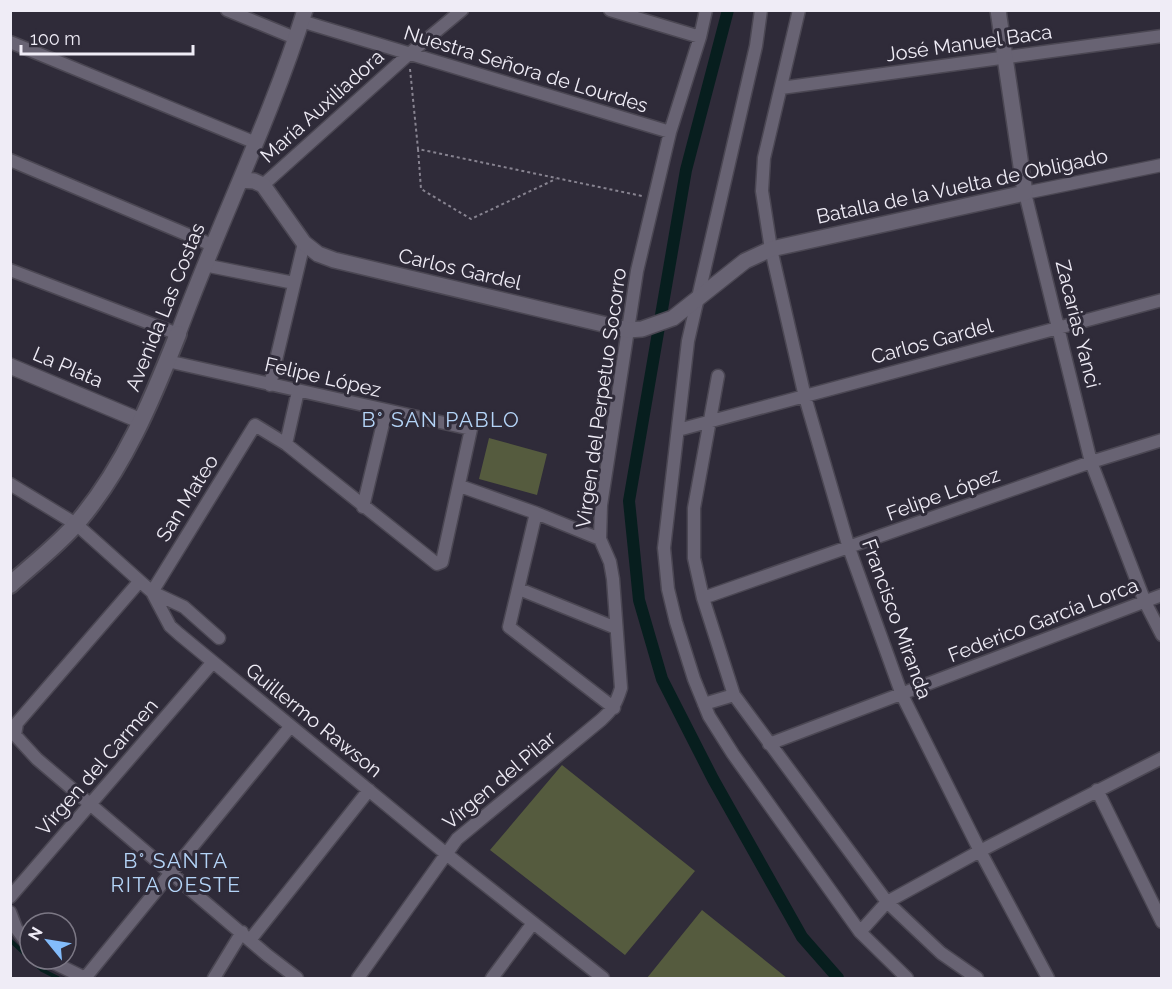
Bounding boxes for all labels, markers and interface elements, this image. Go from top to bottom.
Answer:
scale bar [21,18,194,56]
street label: José Manuel Baca [884,19,1054,67]
street label: Nuestra Señora de Lourdes [401,20,651,118]
text: 100 m [30,28,81,49]
street label: María Auxiliadora [255,44,389,168]
street label: Batalla de la Vuelta de Obligado [814,143,1110,229]
street label: Avenida Las Costas [120,219,210,395]
street label: Carlos Gardel [396,243,524,295]
street label: Zacarias Yanci [1051,258,1105,390]
street label: Virgen del Perpetuo Socorro [571,266,631,530]
street label: Carlos Gardel [868,313,996,369]
street label: La Plata [29,342,107,392]
street label: Felipe López [262,352,384,402]
district label: B° SAN PABLO [362,407,520,432]
street label: San Mateo [151,450,223,546]
street label: Felipe López [883,462,1003,526]
street label: Francisco Miranda [857,536,937,702]
street label: Federico García Lorca [945,573,1141,667]
street label: Guillermo Rawson [241,658,387,782]
street label: Virgen del Carmen [31,694,163,840]
street label: Virgen del Pilar [438,726,560,834]
district label: B° SANTA RITA OESTE [111,848,242,897]
north arrow [18,911,78,971]
text: N [24,924,47,944]

